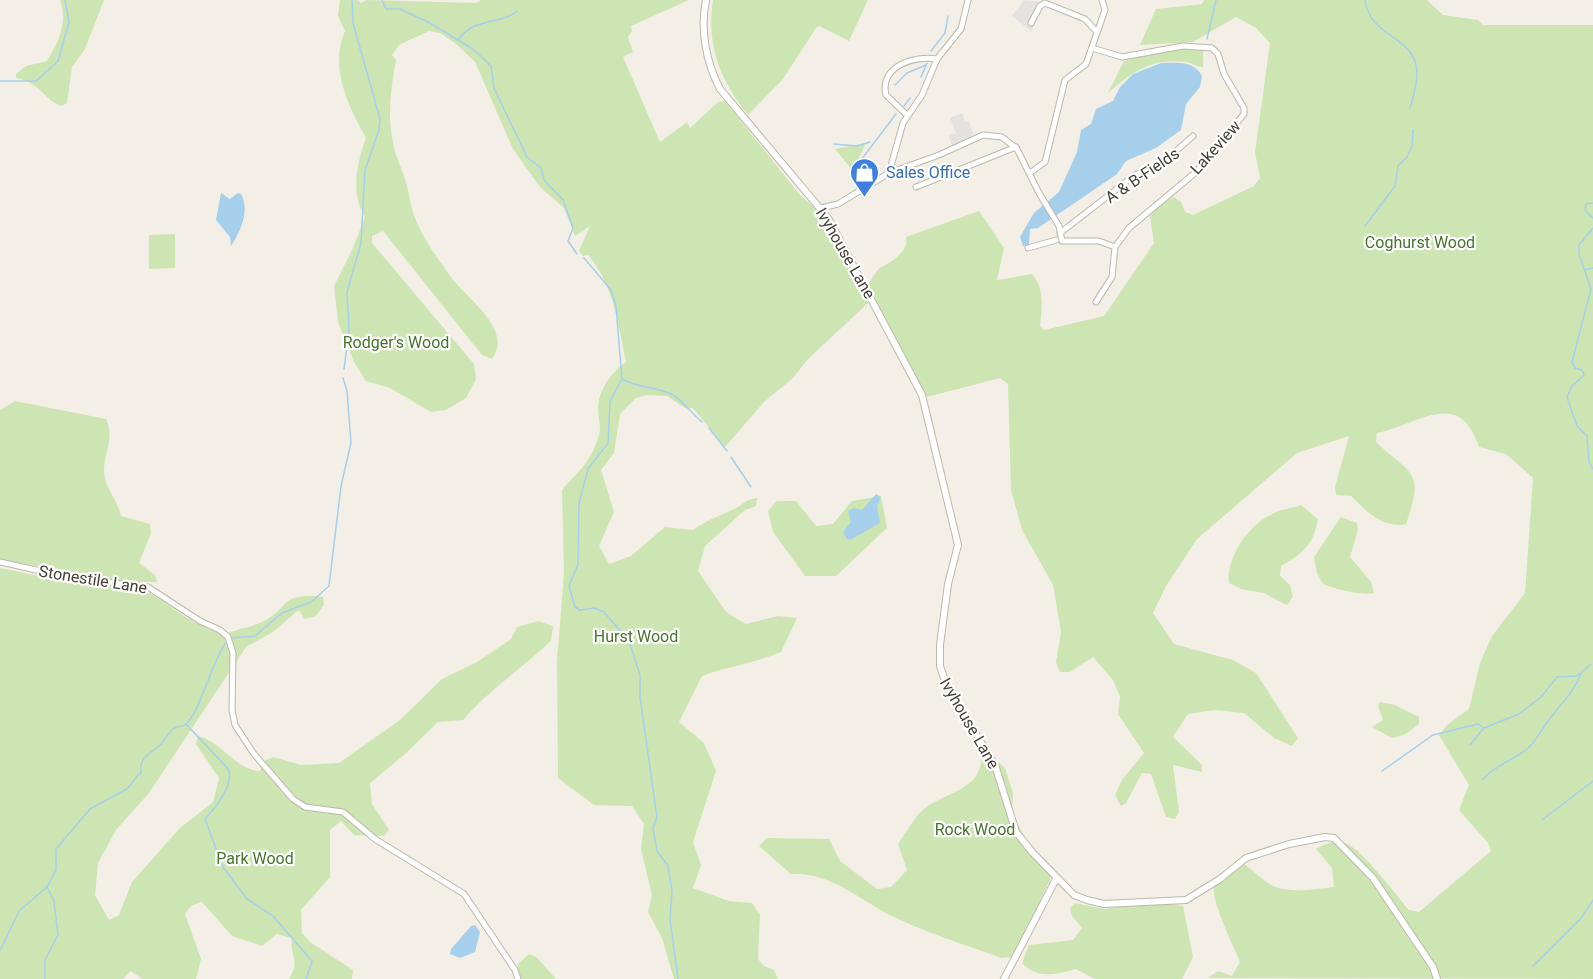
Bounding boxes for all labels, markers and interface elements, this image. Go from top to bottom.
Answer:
street label: Lakeview [1186,117,1244,178]
street label: A & B-Fields [1102,144,1183,207]
shop icon: Sales Office [849,156,881,198]
place label: Sales Office [886,163,970,182]
street label: Ivyhouse Lane [812,204,879,302]
park label: Coghurst Wood [1365,233,1475,252]
park label: Rodger's Wood [343,333,449,352]
street label: Stonestile Lane [37,562,148,597]
park label: Hurst Wood [594,627,678,646]
street label: Ivyhouse Lane [936,674,1003,772]
park label: Rock Wood [935,820,1015,839]
park label: Park Wood [216,849,294,868]

